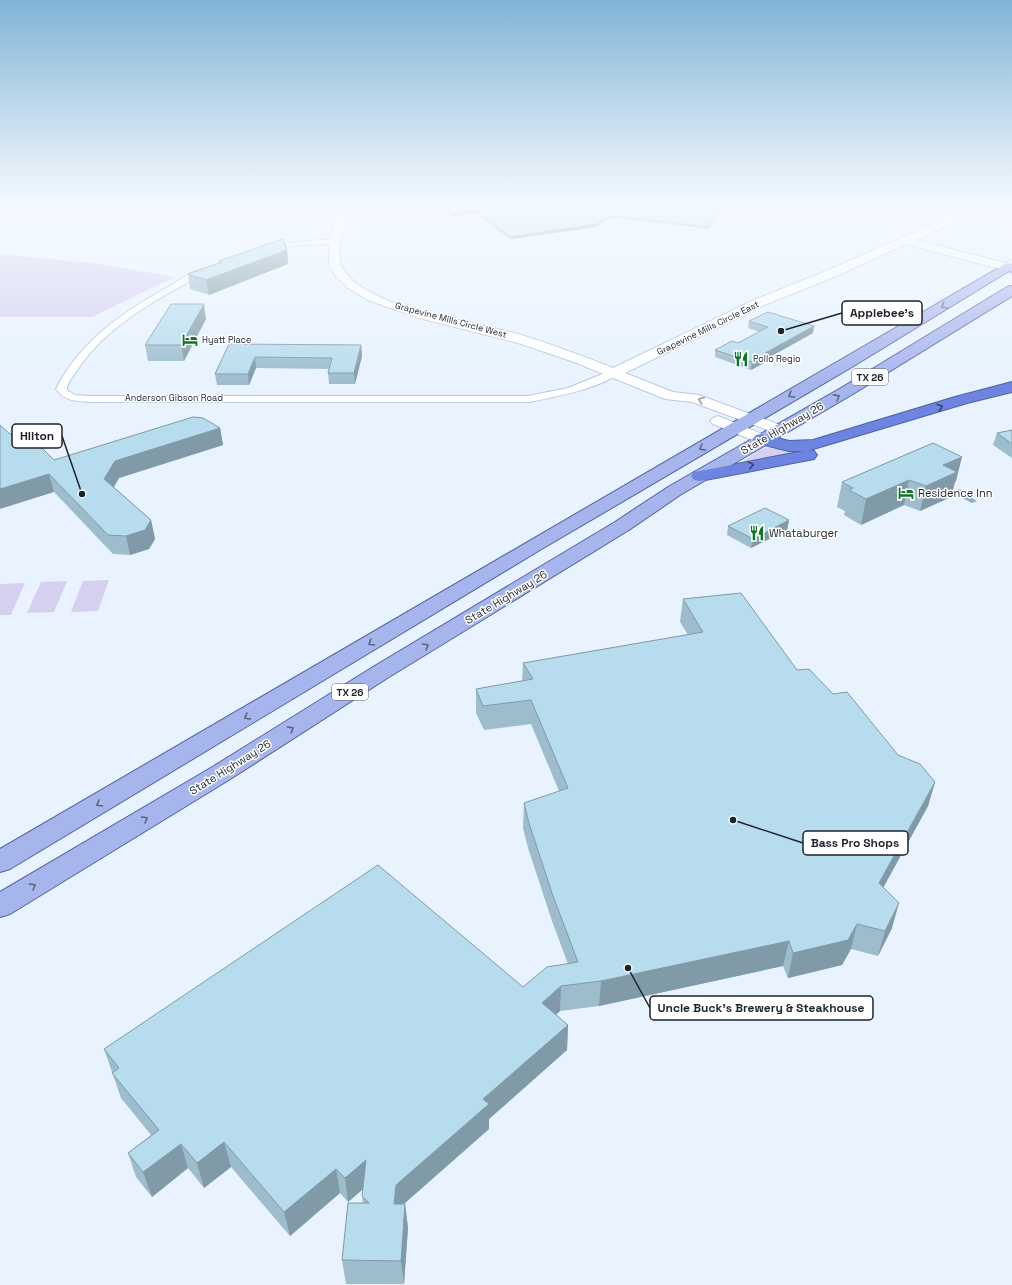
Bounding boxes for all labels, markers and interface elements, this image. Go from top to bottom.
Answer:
street label: Grapevine Mills Circle East [655,298,761,358]
street label: Grapevine Mills Circle West [394,299,508,341]
callout: Applebee's [842,301,922,325]
one-way arrow [941,301,948,308]
text: Applebee's [850,305,914,321]
hotel icon: Hyatt Place [181,331,199,349]
place label: Hyatt Place [202,334,251,346]
restaurant icon: Pollo Regio [732,350,750,368]
place label: Pollo Regio [753,353,801,365]
road number: TX 26 [852,369,888,385]
one-way arrow [788,391,796,398]
street label: Anderson Gibson Road [125,392,223,404]
one-way arrow [833,394,840,401]
one-way arrow [698,397,705,405]
street label: State Highway 26 [738,398,826,457]
one-way arrow [936,403,943,412]
callout: Hilton [12,424,62,448]
text: Hilton [20,428,54,444]
one-way arrow [699,444,706,451]
one-way arrow [748,461,755,469]
hotel icon: Residence Inn [897,484,915,502]
place label: Residence Inn [918,486,992,500]
restaurant icon: Whataburger [748,524,766,542]
place label: Whataburger [769,526,838,540]
street label: State Highway 26 [462,567,550,627]
one-way arrow [368,639,375,646]
one-way arrow [422,643,429,650]
road number: TX 26 [332,684,368,700]
one-way arrow [244,713,251,720]
one-way arrow [287,726,294,734]
street label: State Highway 26 [187,736,274,798]
one-way arrow [96,800,103,807]
one-way arrow [141,816,148,824]
callout: Bass Pro Shops [803,831,908,855]
text: Bass Pro Shops [811,835,899,851]
one-way arrow [29,883,36,891]
callout: Uncle Buck's Brewery & Steakhouse [650,996,873,1020]
text: Uncle Buck's Brewery & Steakhouse [657,1000,865,1016]

